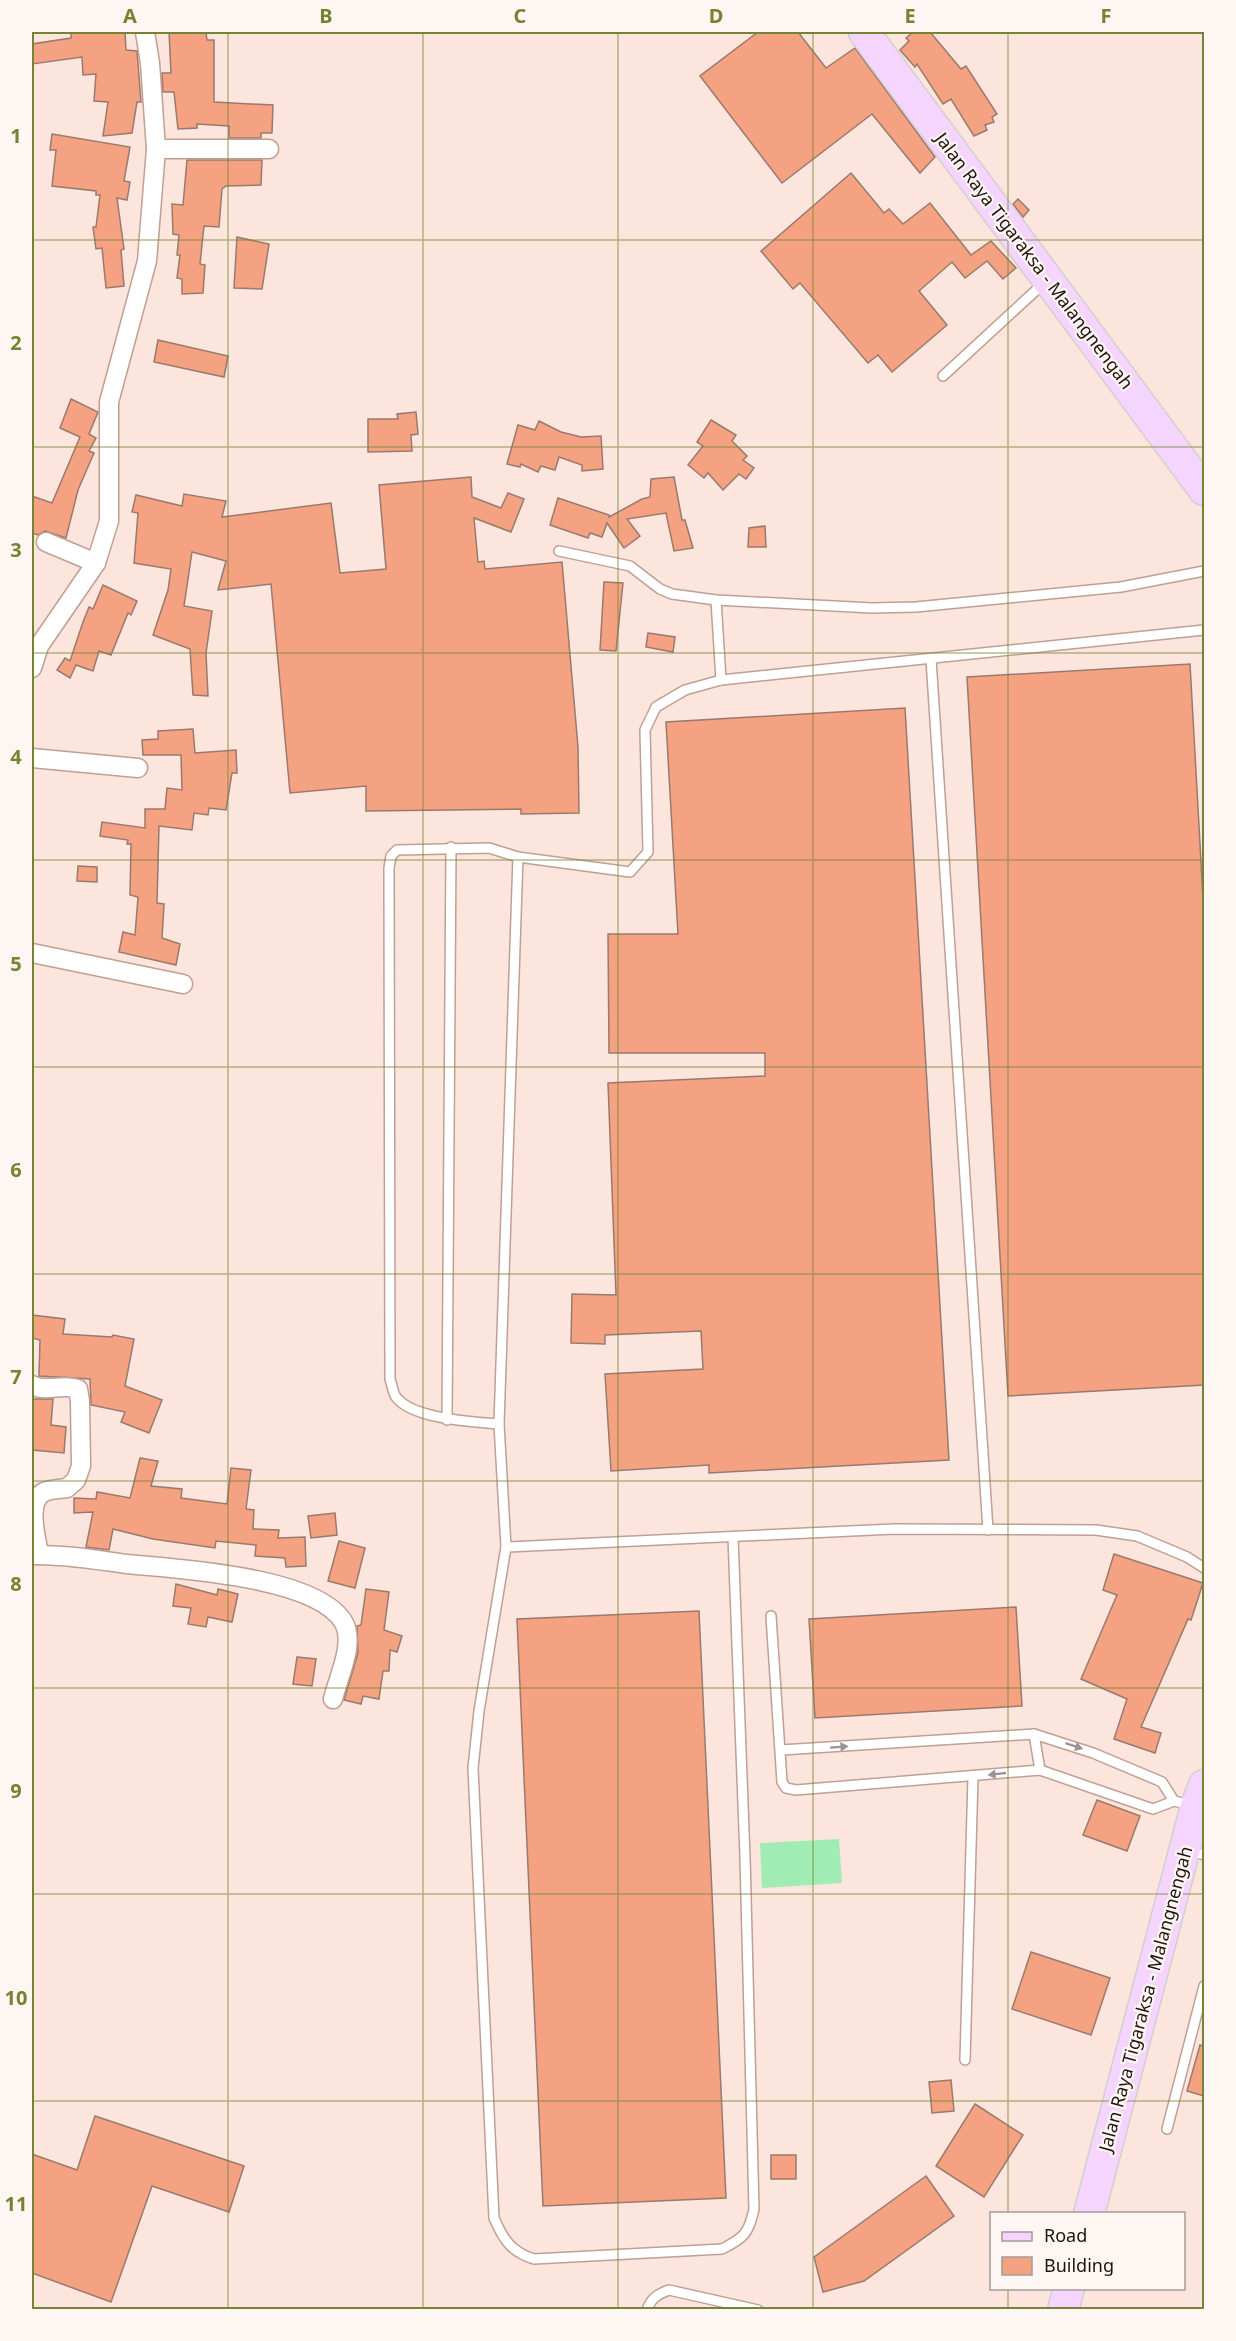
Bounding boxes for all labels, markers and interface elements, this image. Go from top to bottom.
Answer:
text: A [123,2,137,29]
text: B [319,2,333,29]
text: C [514,2,527,29]
text: D [709,2,723,29]
text: E [904,2,916,29]
text: F [1101,2,1111,29]
text: 1 [10,122,22,149]
street label: Jalan Raya Tigaraksa - Malangnengah [929,126,1139,394]
text: 2 [10,329,22,356]
text: 3 [10,536,22,563]
text: 4 [10,743,22,770]
text: 5 [10,950,22,977]
text: 6 [10,1156,22,1183]
text: 7 [10,1363,22,1390]
text: 8 [10,1570,22,1597]
one-way arrow [1065,1742,1083,1751]
one-way arrow [830,1743,849,1752]
one-way arrow [987,1769,1006,1779]
text: 9 [10,1777,22,1804]
street label: Jalan Raya Tigaraksa - Malangnengah [1092,1843,1197,2156]
text: 10 [5,1984,27,2011]
text: 11 [5,2190,27,2217]
legend [990,2212,1185,2290]
text: Road [1044,2223,1087,2247]
text: Building [1044,2253,1114,2277]

